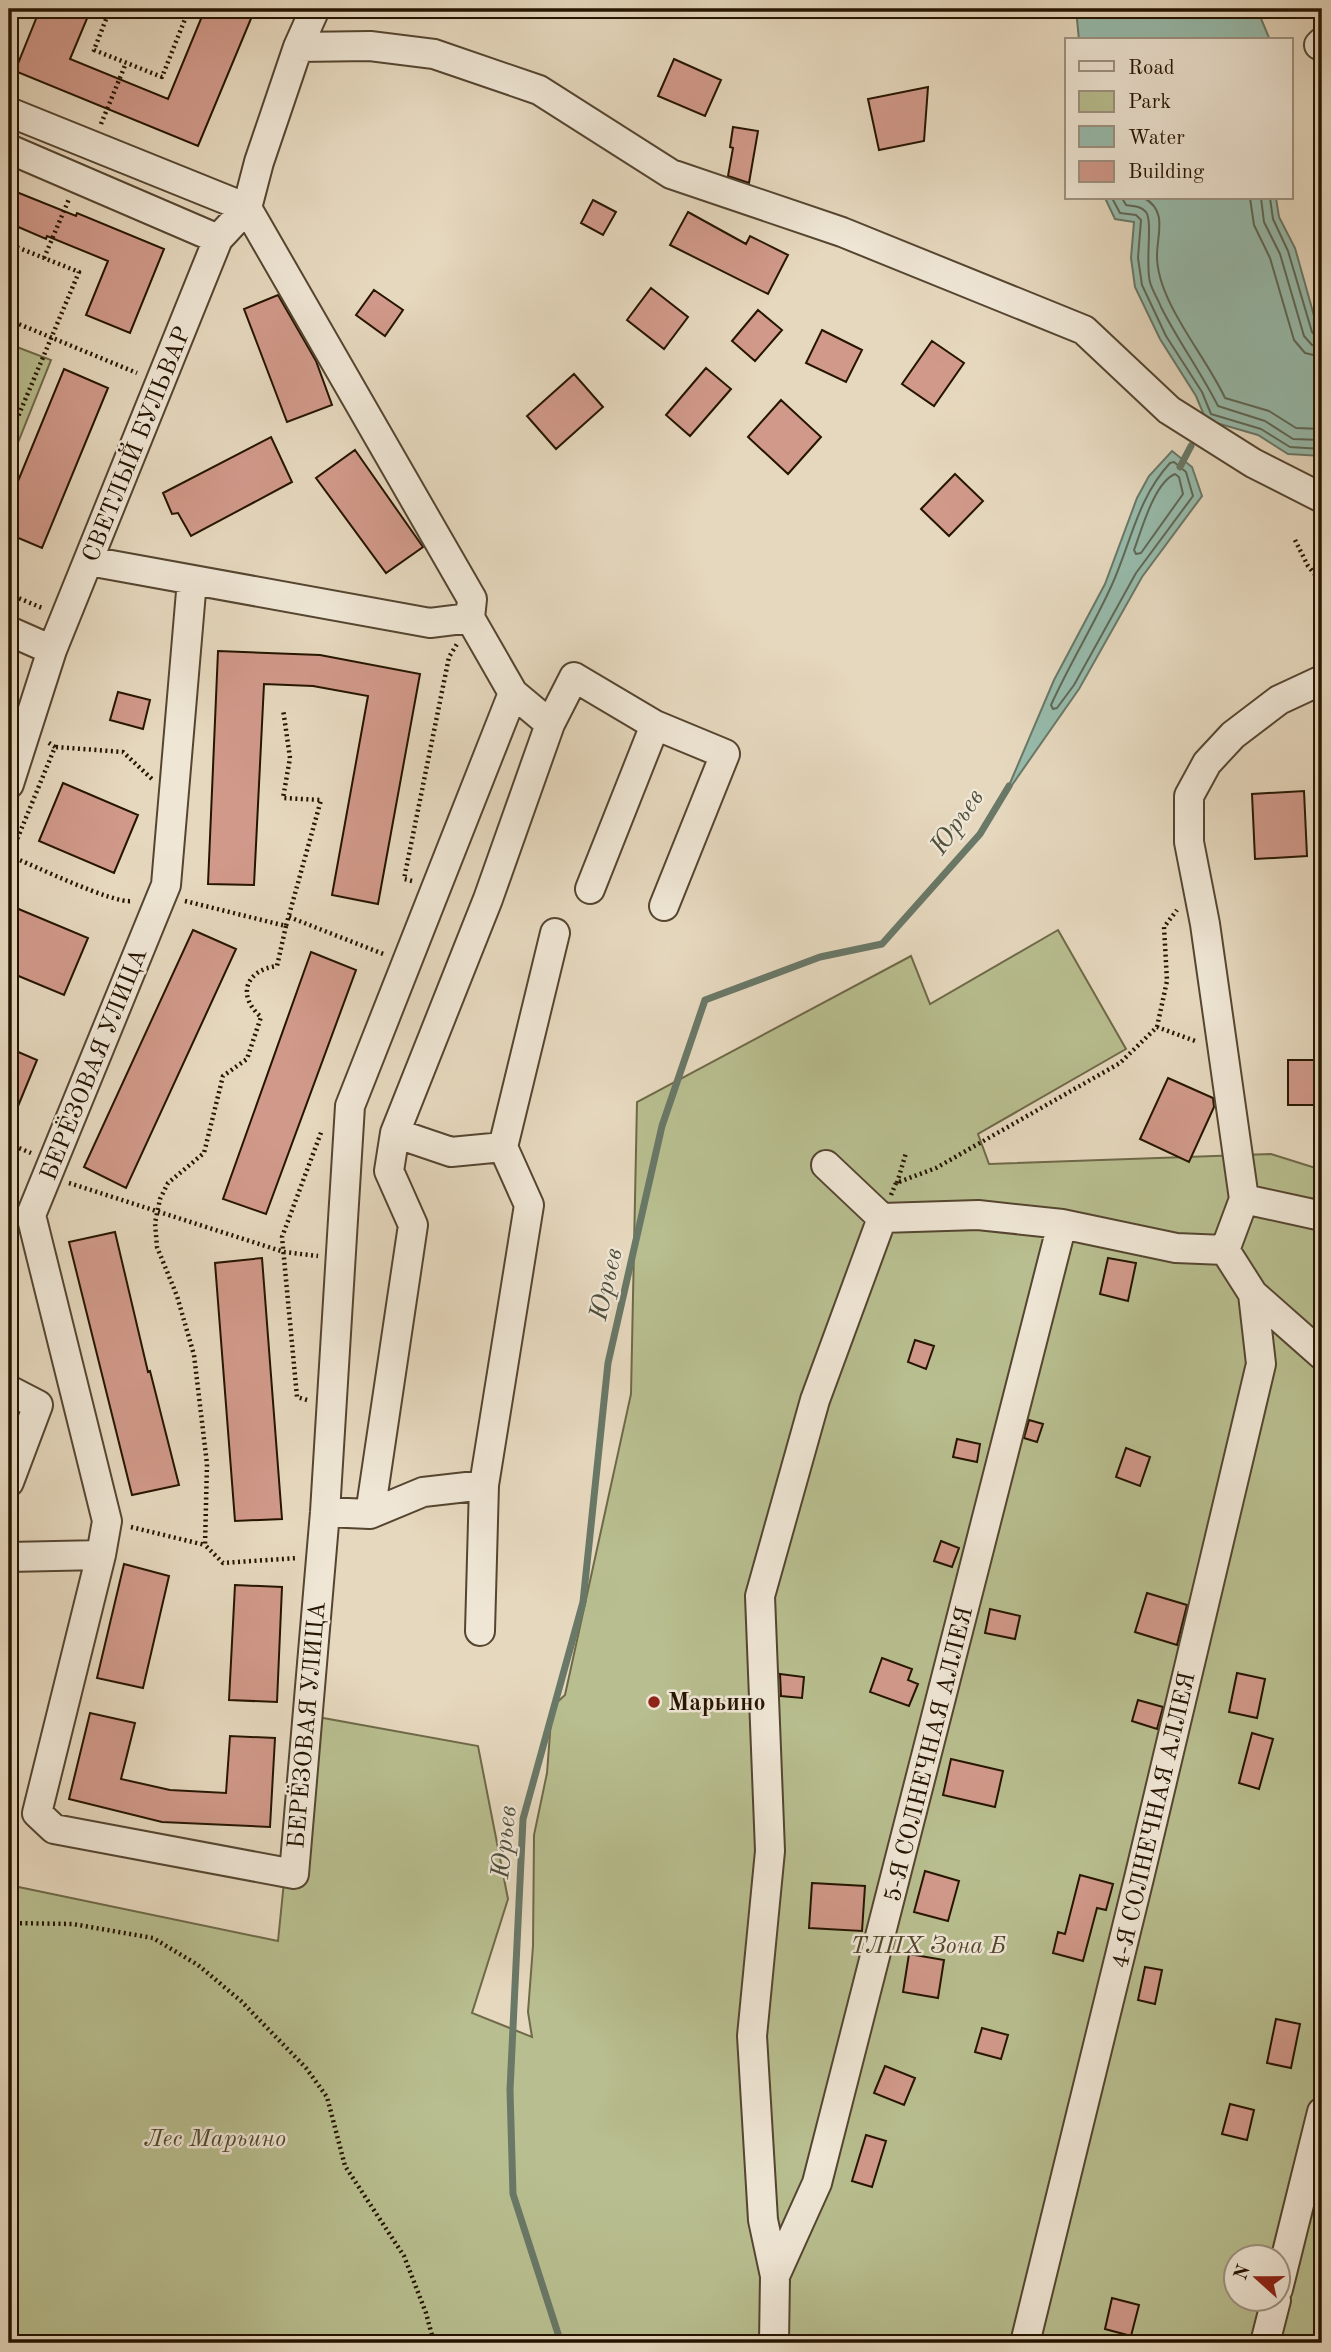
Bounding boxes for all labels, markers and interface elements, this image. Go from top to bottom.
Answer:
legend [1065,38,1292,200]
text: Road [1128,58,1175,79]
text: Park [1128,92,1171,113]
text: Water [1128,128,1185,149]
text: Building [1128,162,1205,183]
street label: СВЕТЛЫЙ БУЛЬВАР [75,322,196,566]
water label: Юрьев [925,785,989,860]
street label: БЕРЁЗОВАЯ УЛИЦА [35,944,152,1184]
water label: Юрьев [586,1246,628,1324]
street label: БЕРЁЗОВАЯ УЛИЦА [282,1600,331,1850]
street label: 5-Я СОЛНЕЧНАЯ АЛЛЕЯ [882,1604,978,1905]
street label: 4-Я СОЛНЕЧНАЯ АЛЛЕЯ [1109,1670,1201,1971]
place label: Марьино [668,1692,766,1716]
marker: Марьино [646,1694,662,1710]
water label: Юрьев [488,1804,522,1881]
park label: ТЛПХ Зона Б [851,1934,1006,1959]
park label: Лес Марьино [144,2128,286,2152]
north arrow [1222,2244,1292,2314]
text: N [1232,2262,1255,2283]

